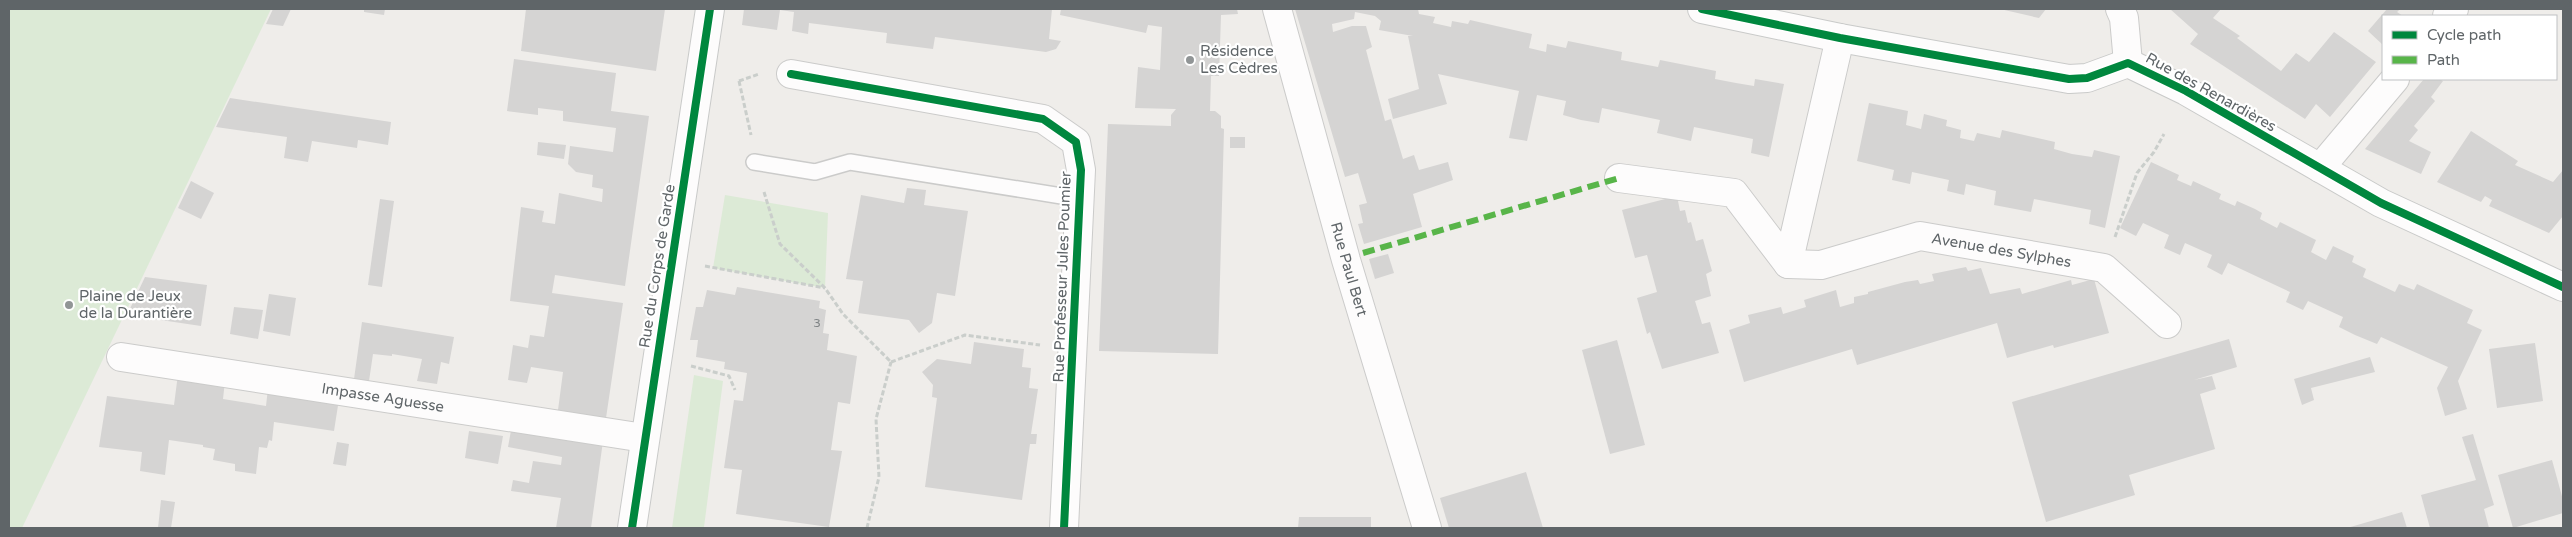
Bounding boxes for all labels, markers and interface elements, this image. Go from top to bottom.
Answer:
legend [2382,15,2557,80]
text: Cycle path [2427,26,2501,44]
place label: Résidence Les Cèdres [1200,42,1278,77]
street label: Rue des Renardières [2143,49,2279,135]
text: Path [2427,51,2460,69]
marker: Résidence Les Cèdres [1184,54,1196,66]
street label: Rue Professeur Jules Poumier [1049,171,1075,383]
street label: Rue du Corps de Garde [635,183,679,349]
street label: Rue Paul Bert [1327,220,1372,319]
street label: Avenue des Sylphes [1930,229,2073,271]
place label: Plaine de Jeux de la Durantière [79,287,192,322]
marker: Plaine de Jeux de la Durantière [63,299,75,311]
house number: 3 [813,316,821,330]
street label: Impasse Aguesse [320,379,445,416]

